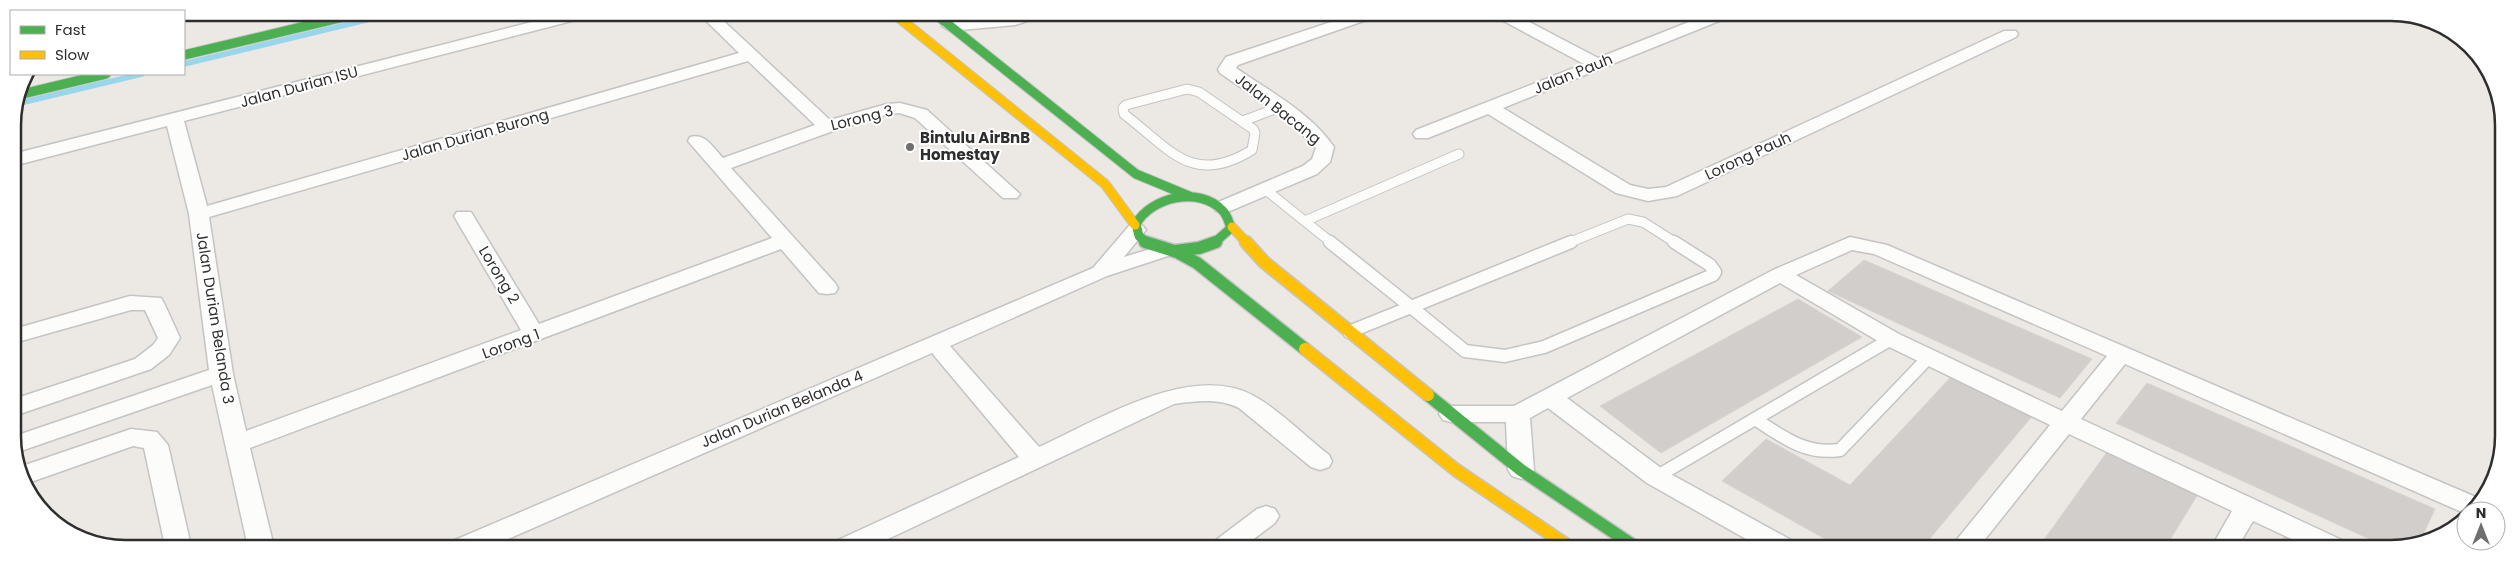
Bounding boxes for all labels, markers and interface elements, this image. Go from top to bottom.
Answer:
legend [10,10,185,75]
text: Fast [55,19,86,40]
text: Slow [55,44,90,65]
street label: Jalan Pauh [1530,48,1615,99]
street label: Jalan Durian ISU [238,61,360,112]
street label: Jalan Bacang [1231,68,1326,149]
street label: Lorong 3 [828,100,895,135]
street label: Jalan Durian Burong [399,103,551,166]
street label: Lorong Pauh [1701,126,1794,185]
place label: Bintulu AirBnB Homestay [920,127,1030,165]
marker: Bintulu AirBnB Homestay [904,141,916,153]
street label: Jalan Durian Belanda 3 [192,230,239,405]
street label: Lorong 2 [474,242,525,307]
street label: Lorong 1 [479,323,543,364]
street label: Jalan Durian Belanda 4 [697,365,866,452]
north arrow [2456,501,2506,551]
text: N [2476,503,2486,523]

